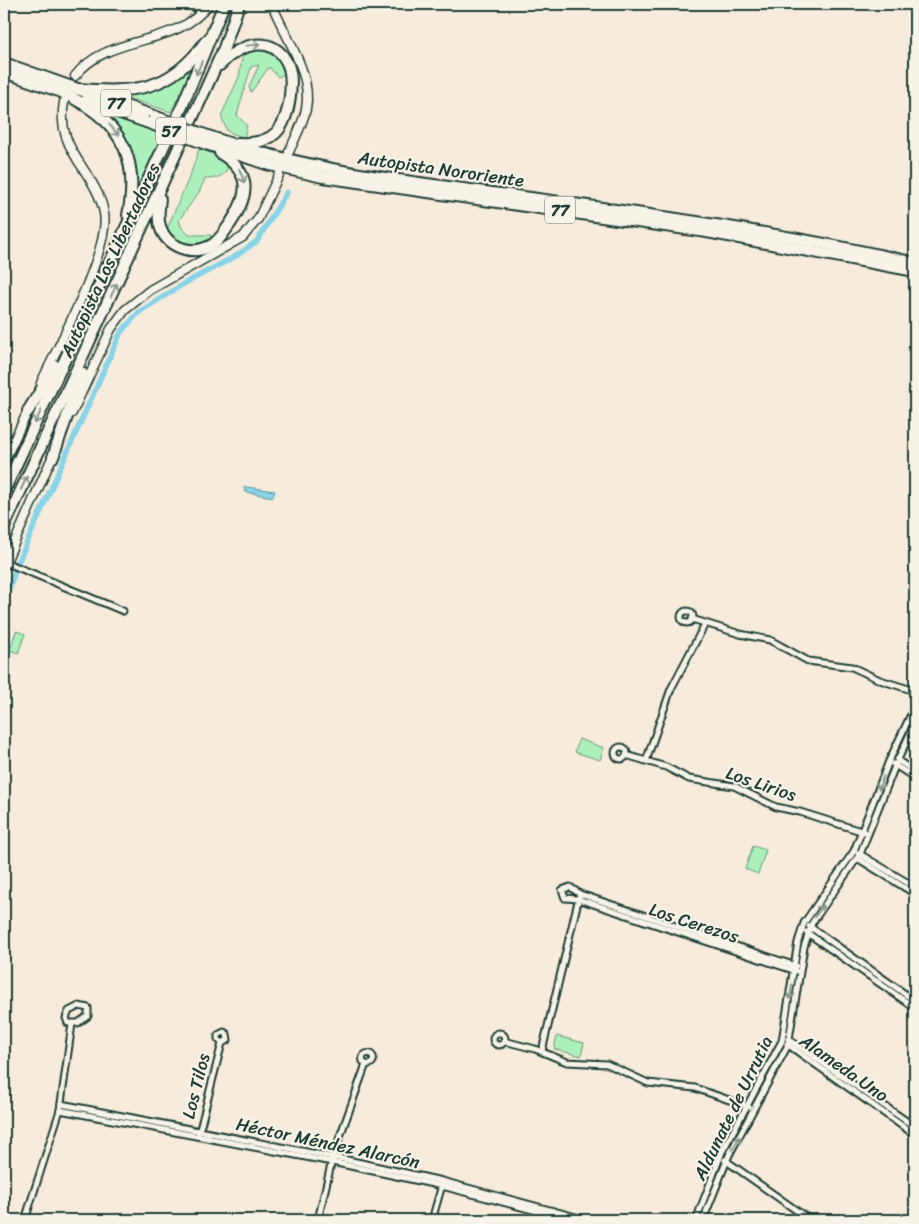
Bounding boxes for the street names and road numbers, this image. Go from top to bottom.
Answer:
road number: 77 [101,90,131,116]
road number: 57 [156,118,186,144]
street label: Autopista Nororiente [355,141,527,197]
street label: Autopista Los Libertadores [50,156,170,364]
road number: 77 [545,196,575,224]
street label: Los Lirios [721,757,801,811]
street label: Los Cerezos [645,893,744,953]
street label: Alameda Uno [792,1025,895,1111]
street label: Aldunate de Urrutia [684,1030,782,1187]
street label: Los Tilos [172,1049,220,1122]
street label: Héctor Méndez Alarcón [233,1108,423,1178]

